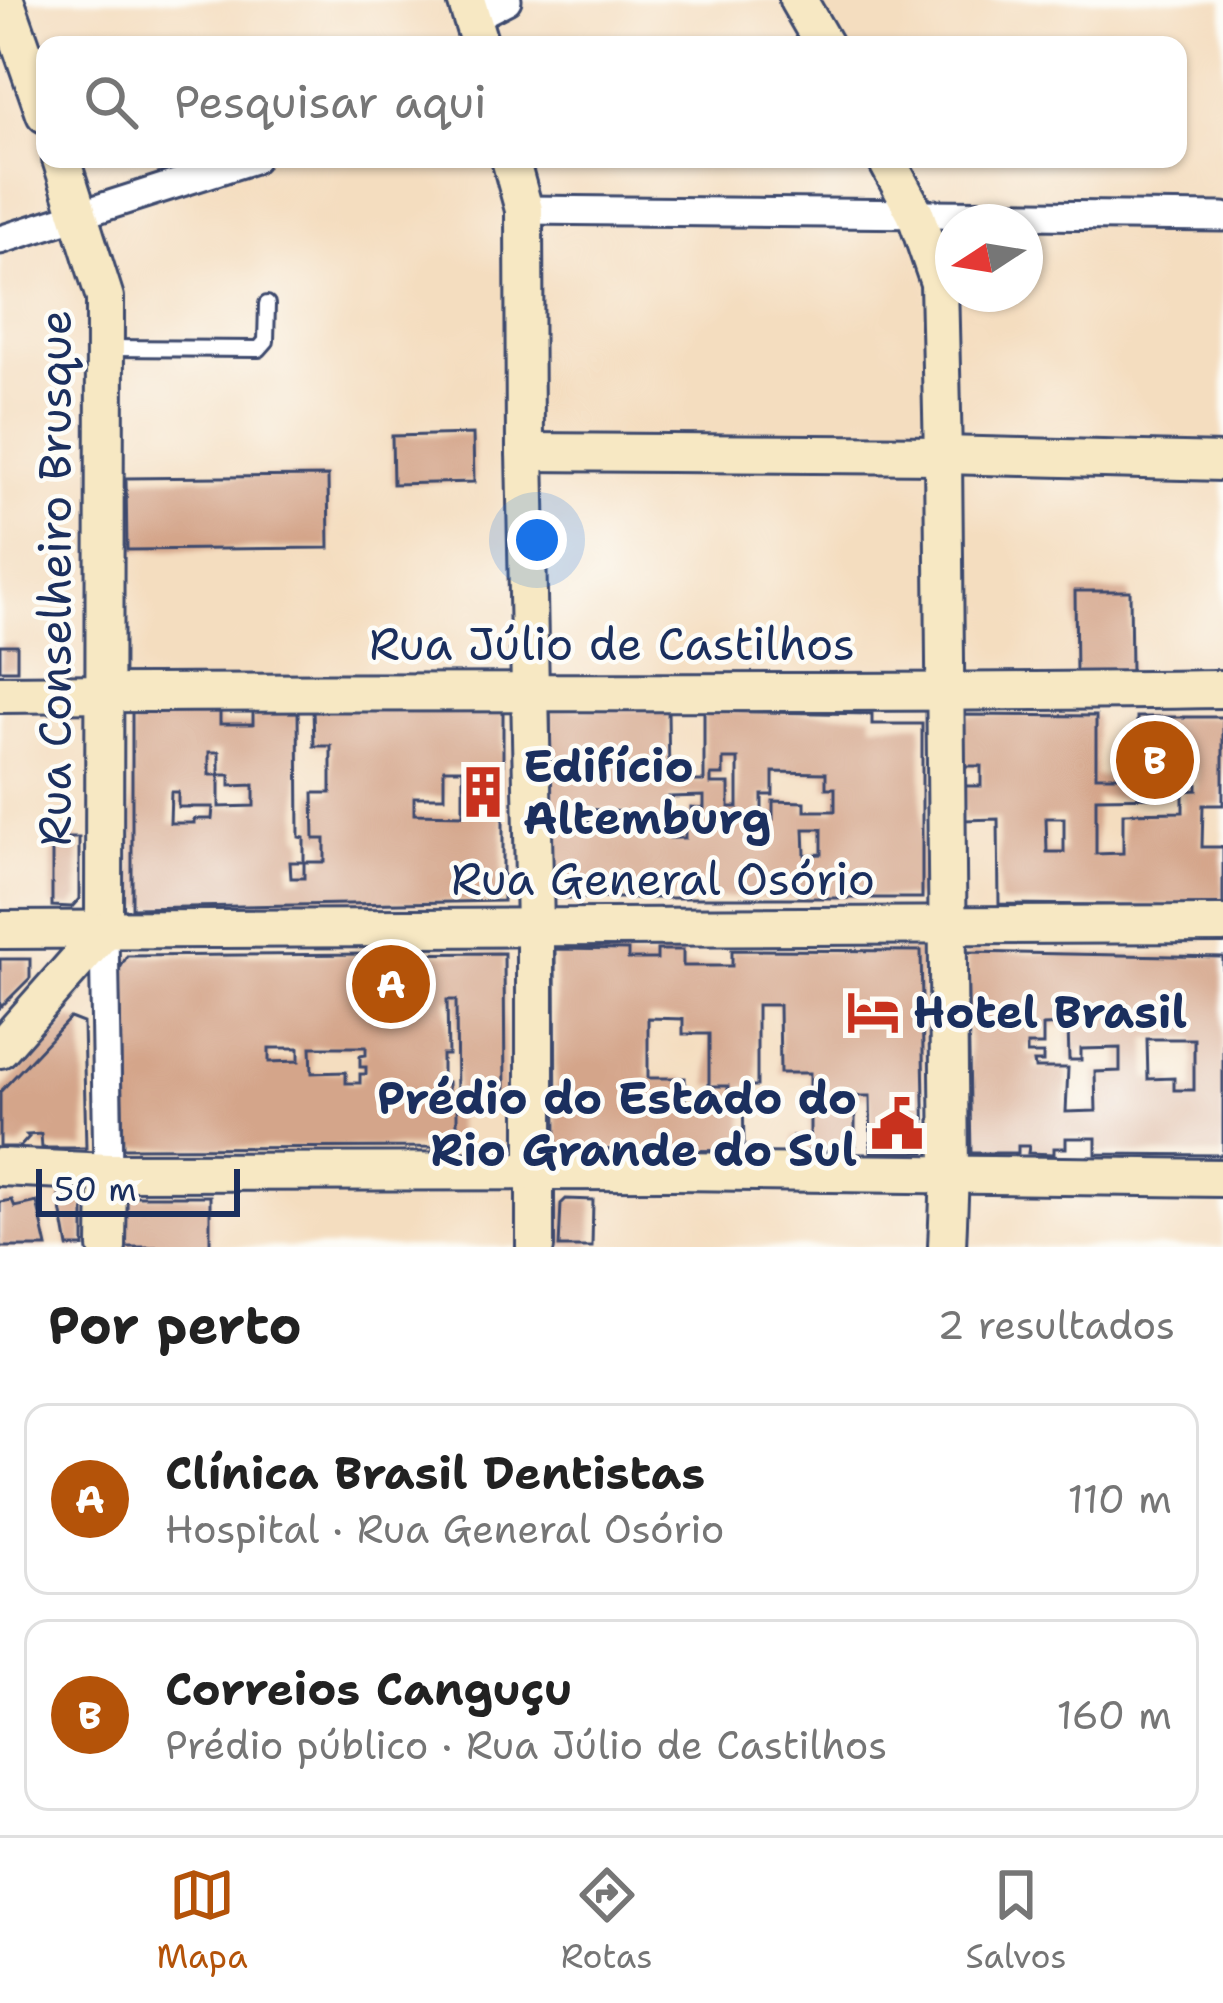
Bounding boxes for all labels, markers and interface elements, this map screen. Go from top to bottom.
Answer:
search box [36,36,1187,168]
icon: search [78,69,144,135]
text: Pesquisar aqui [174,72,487,132]
north arrow [935,204,1043,312]
street label: Rua Conselheiro Brusque [25,310,85,846]
your location [507,510,567,570]
street label: Rua Júlio de Castilhos [369,614,855,674]
pin: B [1116,715,1194,805]
place label: Edifício Altemburg [523,736,771,848]
building icon: Edifício Altemburg [454,763,512,821]
street label: Rua General Osório [451,849,875,909]
pin: A [352,939,430,1029]
place label: Hotel Brasil [913,982,1187,1042]
hotel icon: Hotel Brasil [844,983,902,1041]
place label: Prédio do Estado do Rio Grande do Sul [377,1068,857,1180]
public building icon: Prédio do Estado do Rio Grande do Sul [868,1095,926,1153]
scale bar [36,1163,240,1216]
text: 50 m [54,1167,137,1212]
text: Por perto [48,1291,302,1359]
text: 2 resultados [937,1299,1175,1351]
text: Clínica Brasil Dentistas [165,1443,705,1503]
text: A [75,1473,105,1525]
text: 110 m [1068,1473,1172,1525]
text: Hospital · Rua General Osório [165,1503,724,1555]
text: Correios Canguçu [165,1659,572,1719]
text: B [78,1689,102,1741]
text: 160 m [1057,1689,1172,1741]
text: Prédio público · Rua Júlio de Castilhos [165,1719,887,1771]
tab: Mapa [156,1862,248,1979]
tab: Rotas [561,1862,653,1979]
tab: Salvos [966,1862,1067,1979]

